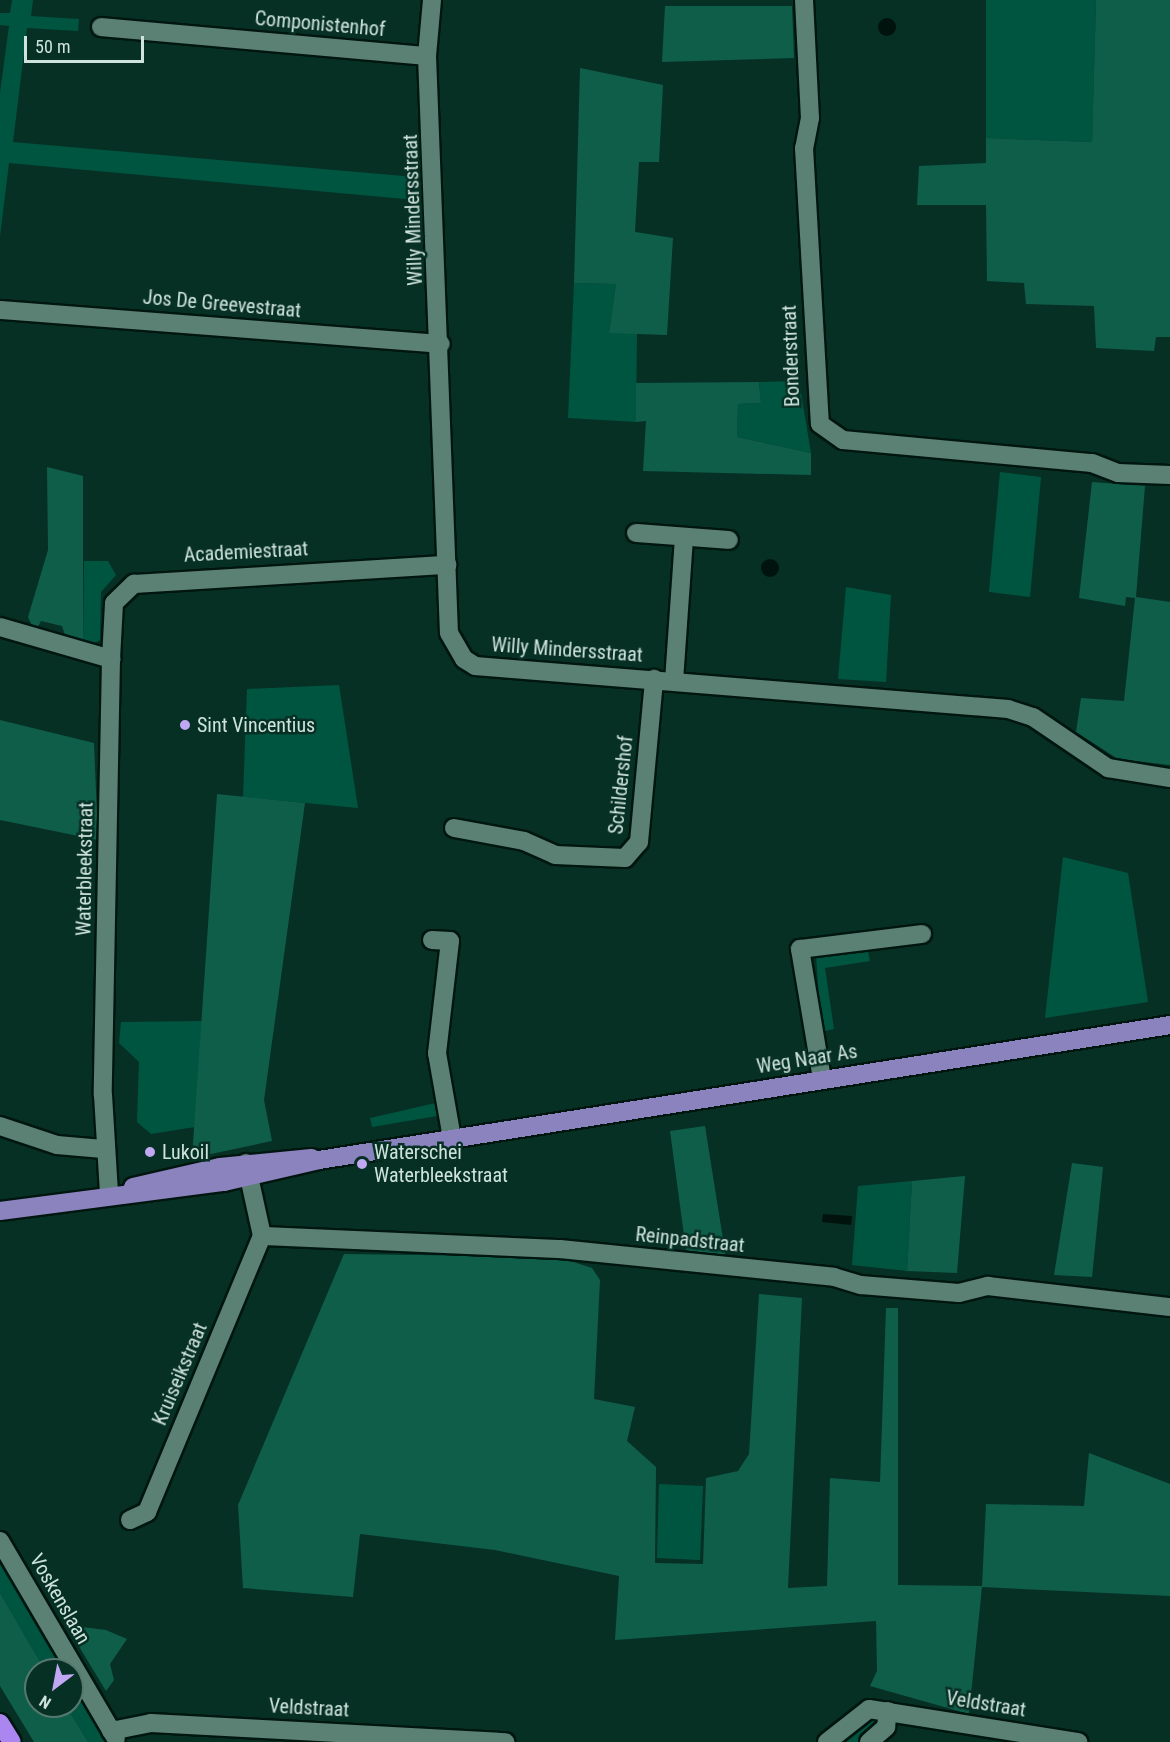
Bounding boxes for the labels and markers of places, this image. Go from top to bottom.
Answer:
place label: Sint Vincentius [197,713,315,737]
marker: Sint Vincentius [178,718,192,732]
place label: Lukoil [162,1140,209,1164]
place label: Waterschei Waterbleekstraat [374,1140,508,1187]
marker: Lukoil [143,1145,157,1159]
marker: Waterschei Waterbleekstraat [355,1157,369,1171]

